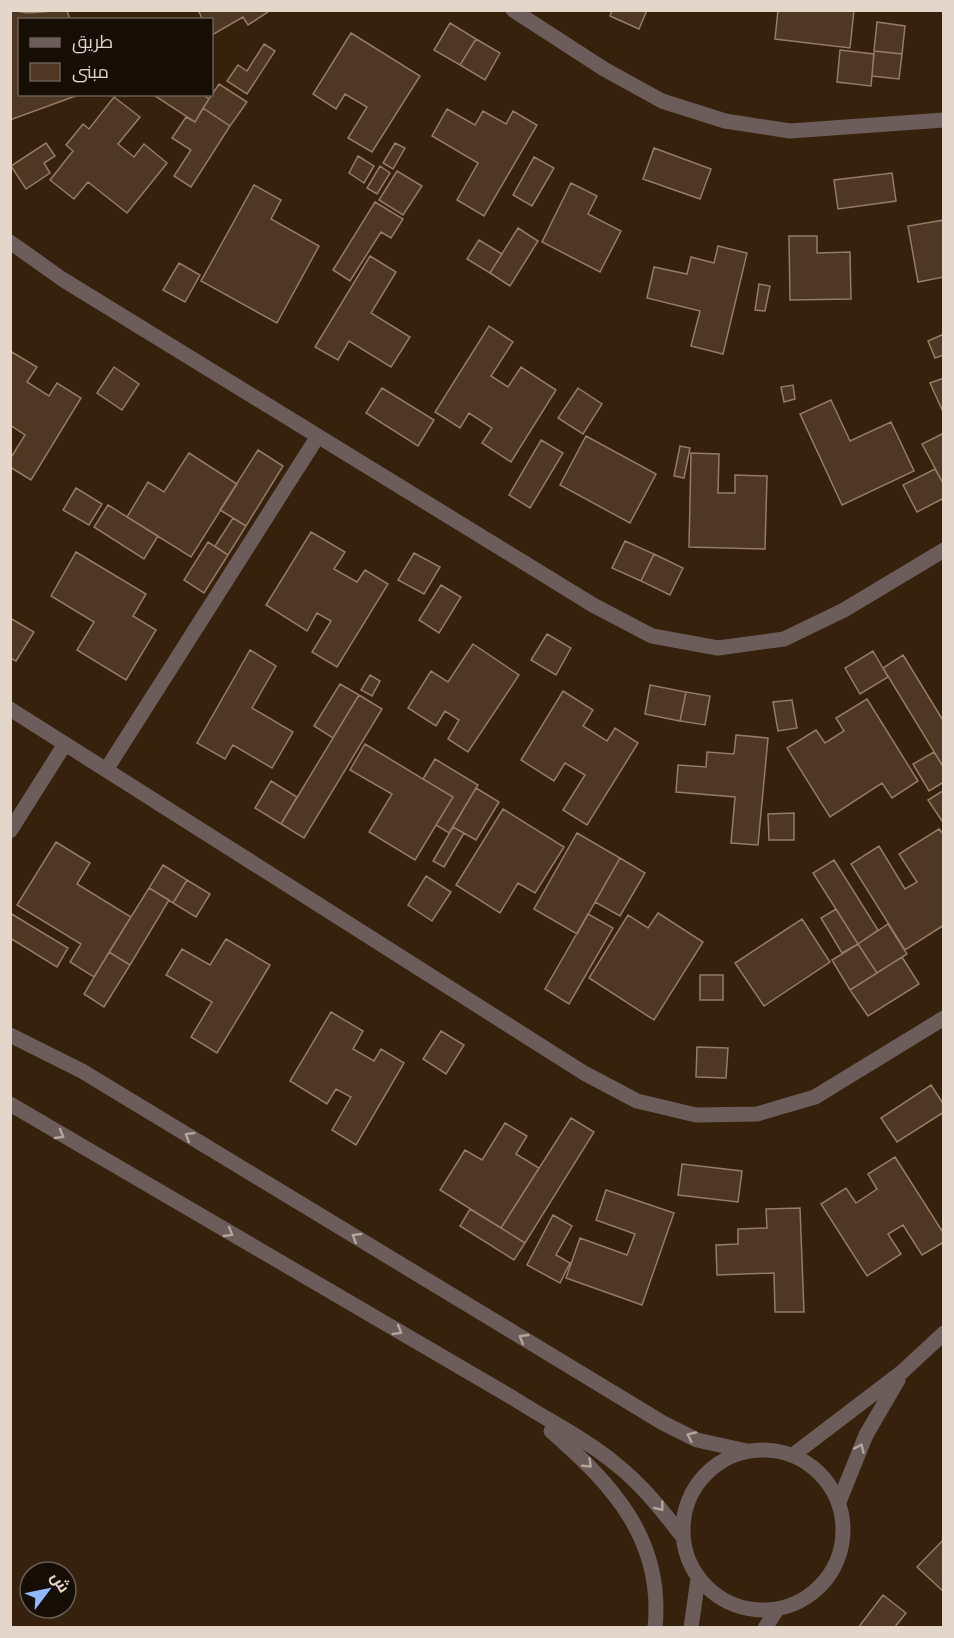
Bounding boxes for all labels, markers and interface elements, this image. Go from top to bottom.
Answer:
legend [18,18,213,96]
text: طريق [72,25,113,58]
text: مبنى [72,55,109,88]
one-way arrow [54,1128,65,1139]
one-way arrow [185,1132,195,1143]
one-way arrow [223,1226,233,1237]
one-way arrow [352,1232,362,1244]
one-way arrow [391,1324,402,1335]
one-way arrow [518,1334,529,1345]
one-way arrow [686,1432,697,1444]
one-way arrow [853,1443,865,1454]
one-way arrow [581,1457,592,1468]
one-way arrow [652,1501,663,1512]
north arrow [18,1560,78,1620]
text: ش [43,1565,79,1599]

